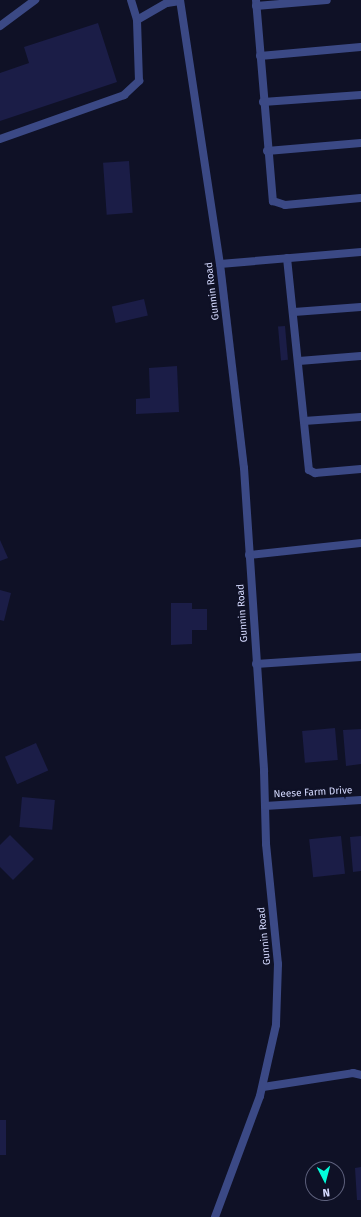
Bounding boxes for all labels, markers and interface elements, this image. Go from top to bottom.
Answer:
street label: Gunnin Road [203,261,223,321]
street label: Gunnin Road [235,584,251,642]
street label: Neese Farm Drive [273,785,353,801]
street label: Gunnin Road [256,906,274,966]
north arrow [305,1161,345,1201]
text: N [322,1186,331,1199]

